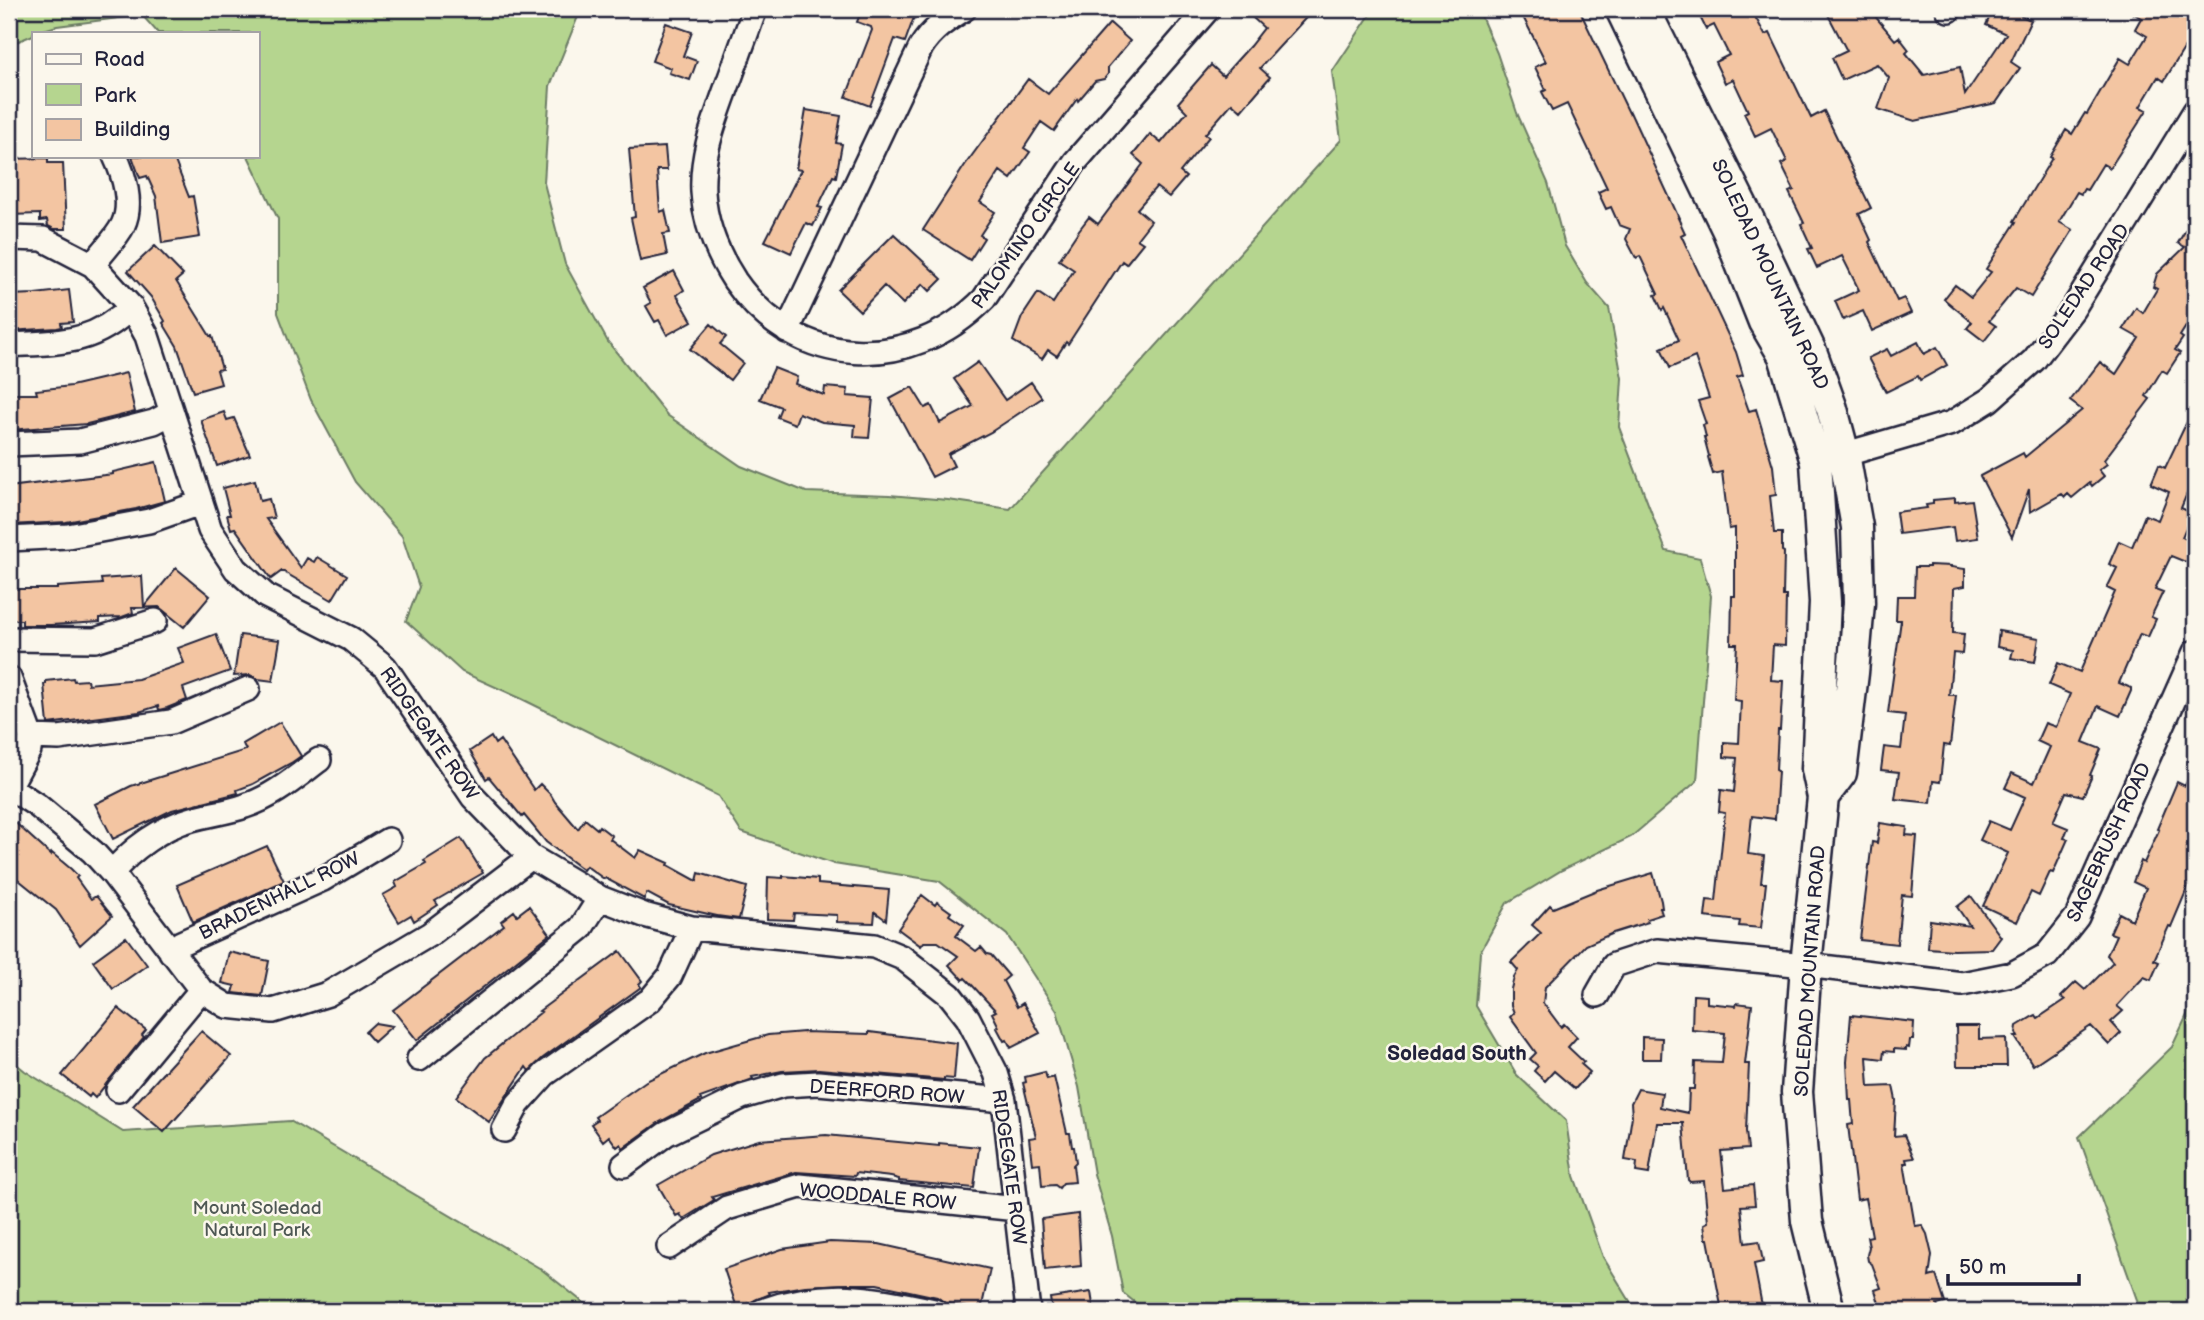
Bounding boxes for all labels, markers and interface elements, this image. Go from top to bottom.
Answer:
legend [32,32,259,158]
text: Road [94,47,145,72]
text: Park [94,83,137,108]
text: Building [94,117,170,142]
street label: SOLEDAD MOUNTAIN ROAD [1706,156,1833,394]
street label: PALOMINO CIRCLE [967,158,1085,313]
street label: SOLEDAD ROAD [2034,220,2135,354]
street label: RIDGEGATE ROW [374,663,483,805]
street label: SAGEBRUSH ROAD [2062,759,2156,926]
street label: SOLEDAD MOUNTAIN ROAD [1790,845,1831,1097]
street label: BRADENHALL ROW [196,847,364,945]
district label: Soledad South [1387,1041,1527,1066]
street label: DEERFORD ROW [809,1076,965,1109]
street label: RIDGEGATE ROW [986,1088,1031,1247]
street label: WOODDALE ROW [798,1179,957,1216]
park label: Mount Soledad Natural Park [192,1197,322,1242]
scale bar [1948,1243,2080,1287]
text: 50 m [1959,1255,2006,1280]

